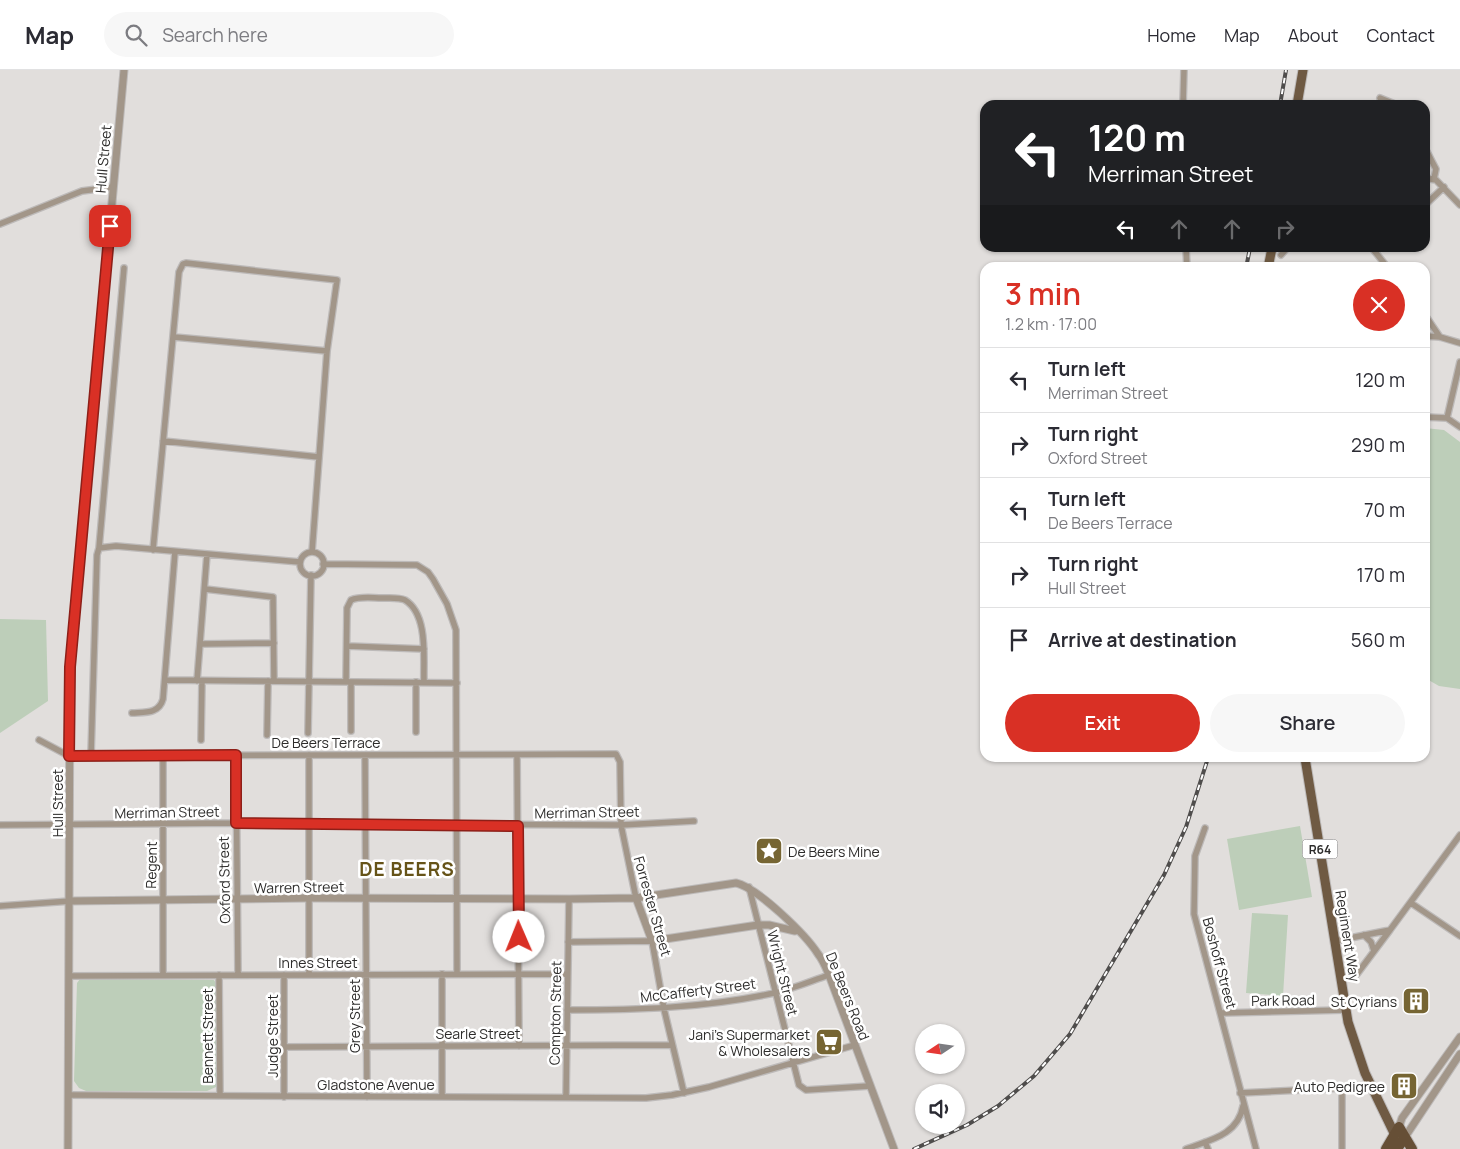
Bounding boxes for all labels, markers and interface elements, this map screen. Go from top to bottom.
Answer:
search box [104,12,454,57]
text: Map [25,18,74,51]
icon: search [122,21,150,49]
text: Search here [162,22,268,48]
text: Home [1147,23,1196,47]
text: Map [1224,23,1260,47]
text: About [1288,23,1338,47]
text: Contact [1366,23,1435,47]
text: 120 m [1088,114,1186,162]
icon: left [1005,120,1070,185]
street label: Hull Street [91,124,115,194]
text: Merriman Street [1088,159,1253,189]
pin [89,205,131,247]
icon: arrive [96,212,124,240]
icon: left [1112,215,1140,243]
icon: ahead [1165,215,1193,243]
icon: ahead [1218,215,1246,243]
icon: right [1271,215,1299,243]
text: 3 min [1005,273,1081,314]
button: close [1353,279,1405,331]
text: 1.2 km · 17:00 [1005,313,1097,335]
text: Turn left [1048,356,1126,382]
icon: left [1005,366,1033,394]
text: 120 m [1355,367,1405,393]
text: Merriman Street [1048,382,1168,404]
text: Turn right [1048,421,1138,447]
icon: right [1005,431,1033,459]
text: 290 m [1351,432,1405,458]
text: Oxford Street [1048,447,1148,469]
text: Turn left [1048,486,1126,512]
icon: left [1005,496,1033,524]
text: 70 m [1364,497,1405,523]
text: De Beers Terrace [1048,512,1173,534]
text: Turn right [1048,551,1138,577]
icon: right [1005,561,1033,589]
text: 170 m [1357,562,1405,588]
text: Hull Street [1048,577,1126,599]
icon: arrive [1005,626,1033,654]
text: Arrive at destination [1048,627,1237,653]
text: 560 m [1351,627,1405,653]
button: Exit [1005,694,1200,752]
button: Share [1210,694,1405,752]
street label: De Beers Terrace [272,733,380,752]
street label: Hull Street [48,768,67,837]
street label: Merriman Street [114,802,220,822]
street label: Merriman Street [534,802,640,822]
street label: Oxford Street [214,836,234,924]
place icon: De Beers Mine [754,836,784,866]
road number: R64 [1302,840,1338,859]
street label: Regent [141,841,161,889]
place label: De Beers Mine [788,842,880,861]
street label: Forrester Street [630,854,676,959]
district label: DE BEERS [359,856,455,882]
street label: Warren Street [254,877,345,897]
street label: Regiment Way [1331,889,1365,984]
position arrow [492,910,544,962]
street label: Boshoff Street [1199,915,1241,1011]
street label: Wright Street [763,928,803,1018]
street label: De Beers Road [822,949,874,1043]
street label: Innes Street [278,953,358,972]
street label: Compton Street [545,960,565,1065]
street label: McCafferty Street [639,973,757,1007]
street label: Grey Street [345,979,364,1053]
building icon: St Cyrians [1401,986,1431,1016]
street label: Bennett Street [198,988,217,1084]
street label: Park Road [1251,990,1315,1010]
place label: St Cyrians [1331,992,1397,1011]
street label: Judge Street [263,994,282,1078]
street label: Searle Street [436,1024,521,1043]
north arrow [915,1024,965,1074]
map controls [915,1024,965,1134]
place label: Jani's Supermarket & Wholesalers [689,1025,810,1060]
supermarket icon: Jani's Supermarket & Wholesalers [814,1027,844,1057]
building icon: Auto Pedigree [1389,1071,1419,1101]
street label: Gladstone Avenue [317,1075,435,1094]
place label: Auto Pedigree [1294,1077,1385,1096]
button: sound [915,1084,965,1134]

